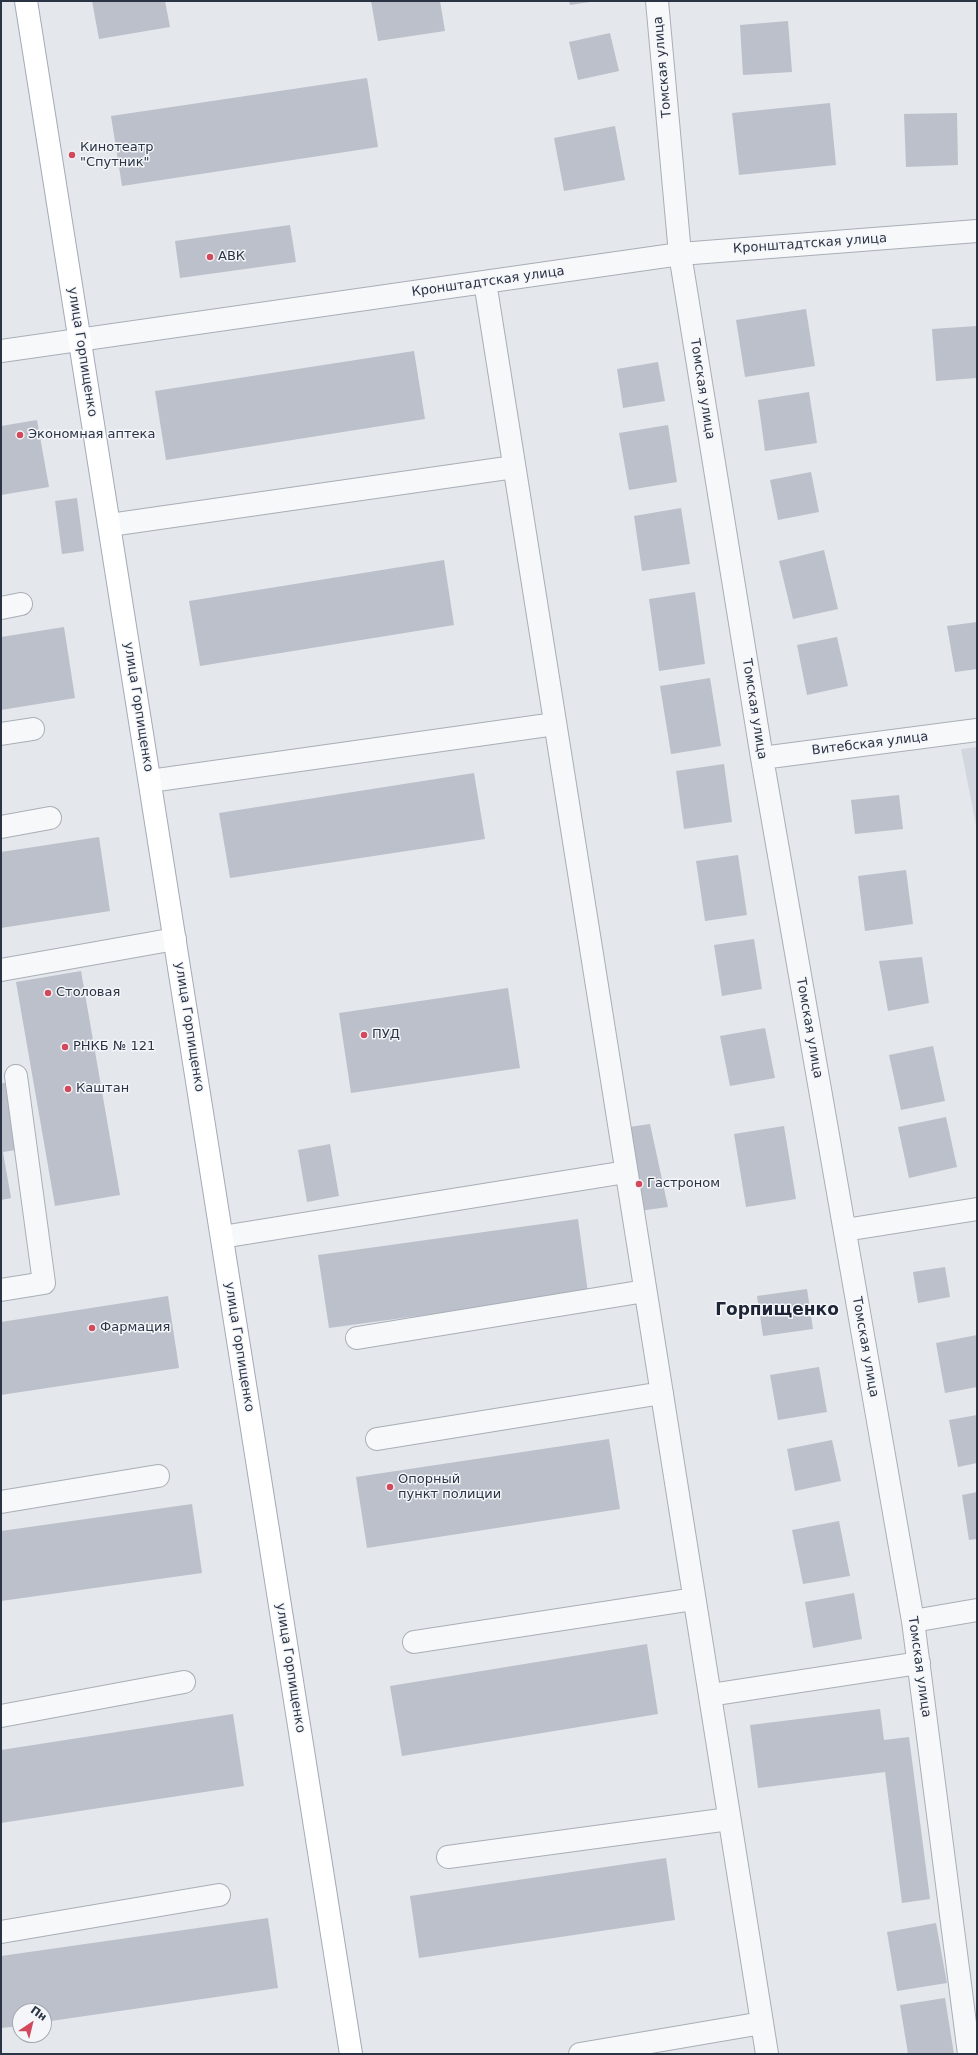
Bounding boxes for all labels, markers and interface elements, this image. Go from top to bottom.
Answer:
street label: Томская улица [651,16,675,118]
place label: Кинотеатр "Спутник" [80,140,153,171]
marker: Кинотеатр "Спутник" [67,150,77,160]
street label: Кронштадтская улица [733,231,887,257]
place label: АВК [218,249,245,265]
marker: АВК [205,252,215,262]
street label: Кронштадтская улица [411,264,565,300]
street label: улица Горпищенко [64,286,100,418]
street label: Томская улица [686,337,718,441]
place label: Экономная аптека [28,427,155,443]
marker: Экономная аптека [15,430,25,440]
street label: улица Горпищенко [120,641,156,773]
street label: Томская улица [738,657,770,761]
street label: Витебская улица [811,729,929,759]
street label: улица Горпищенко [171,961,207,1093]
street label: Томская улица [792,976,826,1080]
place label: Столовая [56,985,120,1001]
marker: Столовая [43,988,53,998]
place label: ПУД [372,1027,400,1043]
marker: ПУД [359,1030,369,1040]
place label: РНКБ № 121 [73,1039,155,1055]
marker: РНКБ № 121 [60,1042,70,1052]
place label: Каштан [76,1081,129,1097]
marker: Каштан [63,1084,73,1094]
place label: Гастроном [647,1176,720,1192]
marker: Гастроном [634,1179,644,1189]
street label: улица Горпищенко [221,1281,257,1413]
street label: Томская улица [848,1295,882,1399]
district label: Горпищенко [715,1301,839,1321]
place label: Фармация [100,1320,170,1336]
marker: Фармация [87,1323,97,1333]
place label: Опорный пункт полиции [398,1472,501,1503]
marker: Опорный пункт полиции [385,1482,395,1492]
street label: улица Горпищенко [272,1602,308,1734]
street label: Томская улица [904,1615,934,1719]
north arrow [12,2003,52,2043]
text: Пн [28,2003,49,2024]

